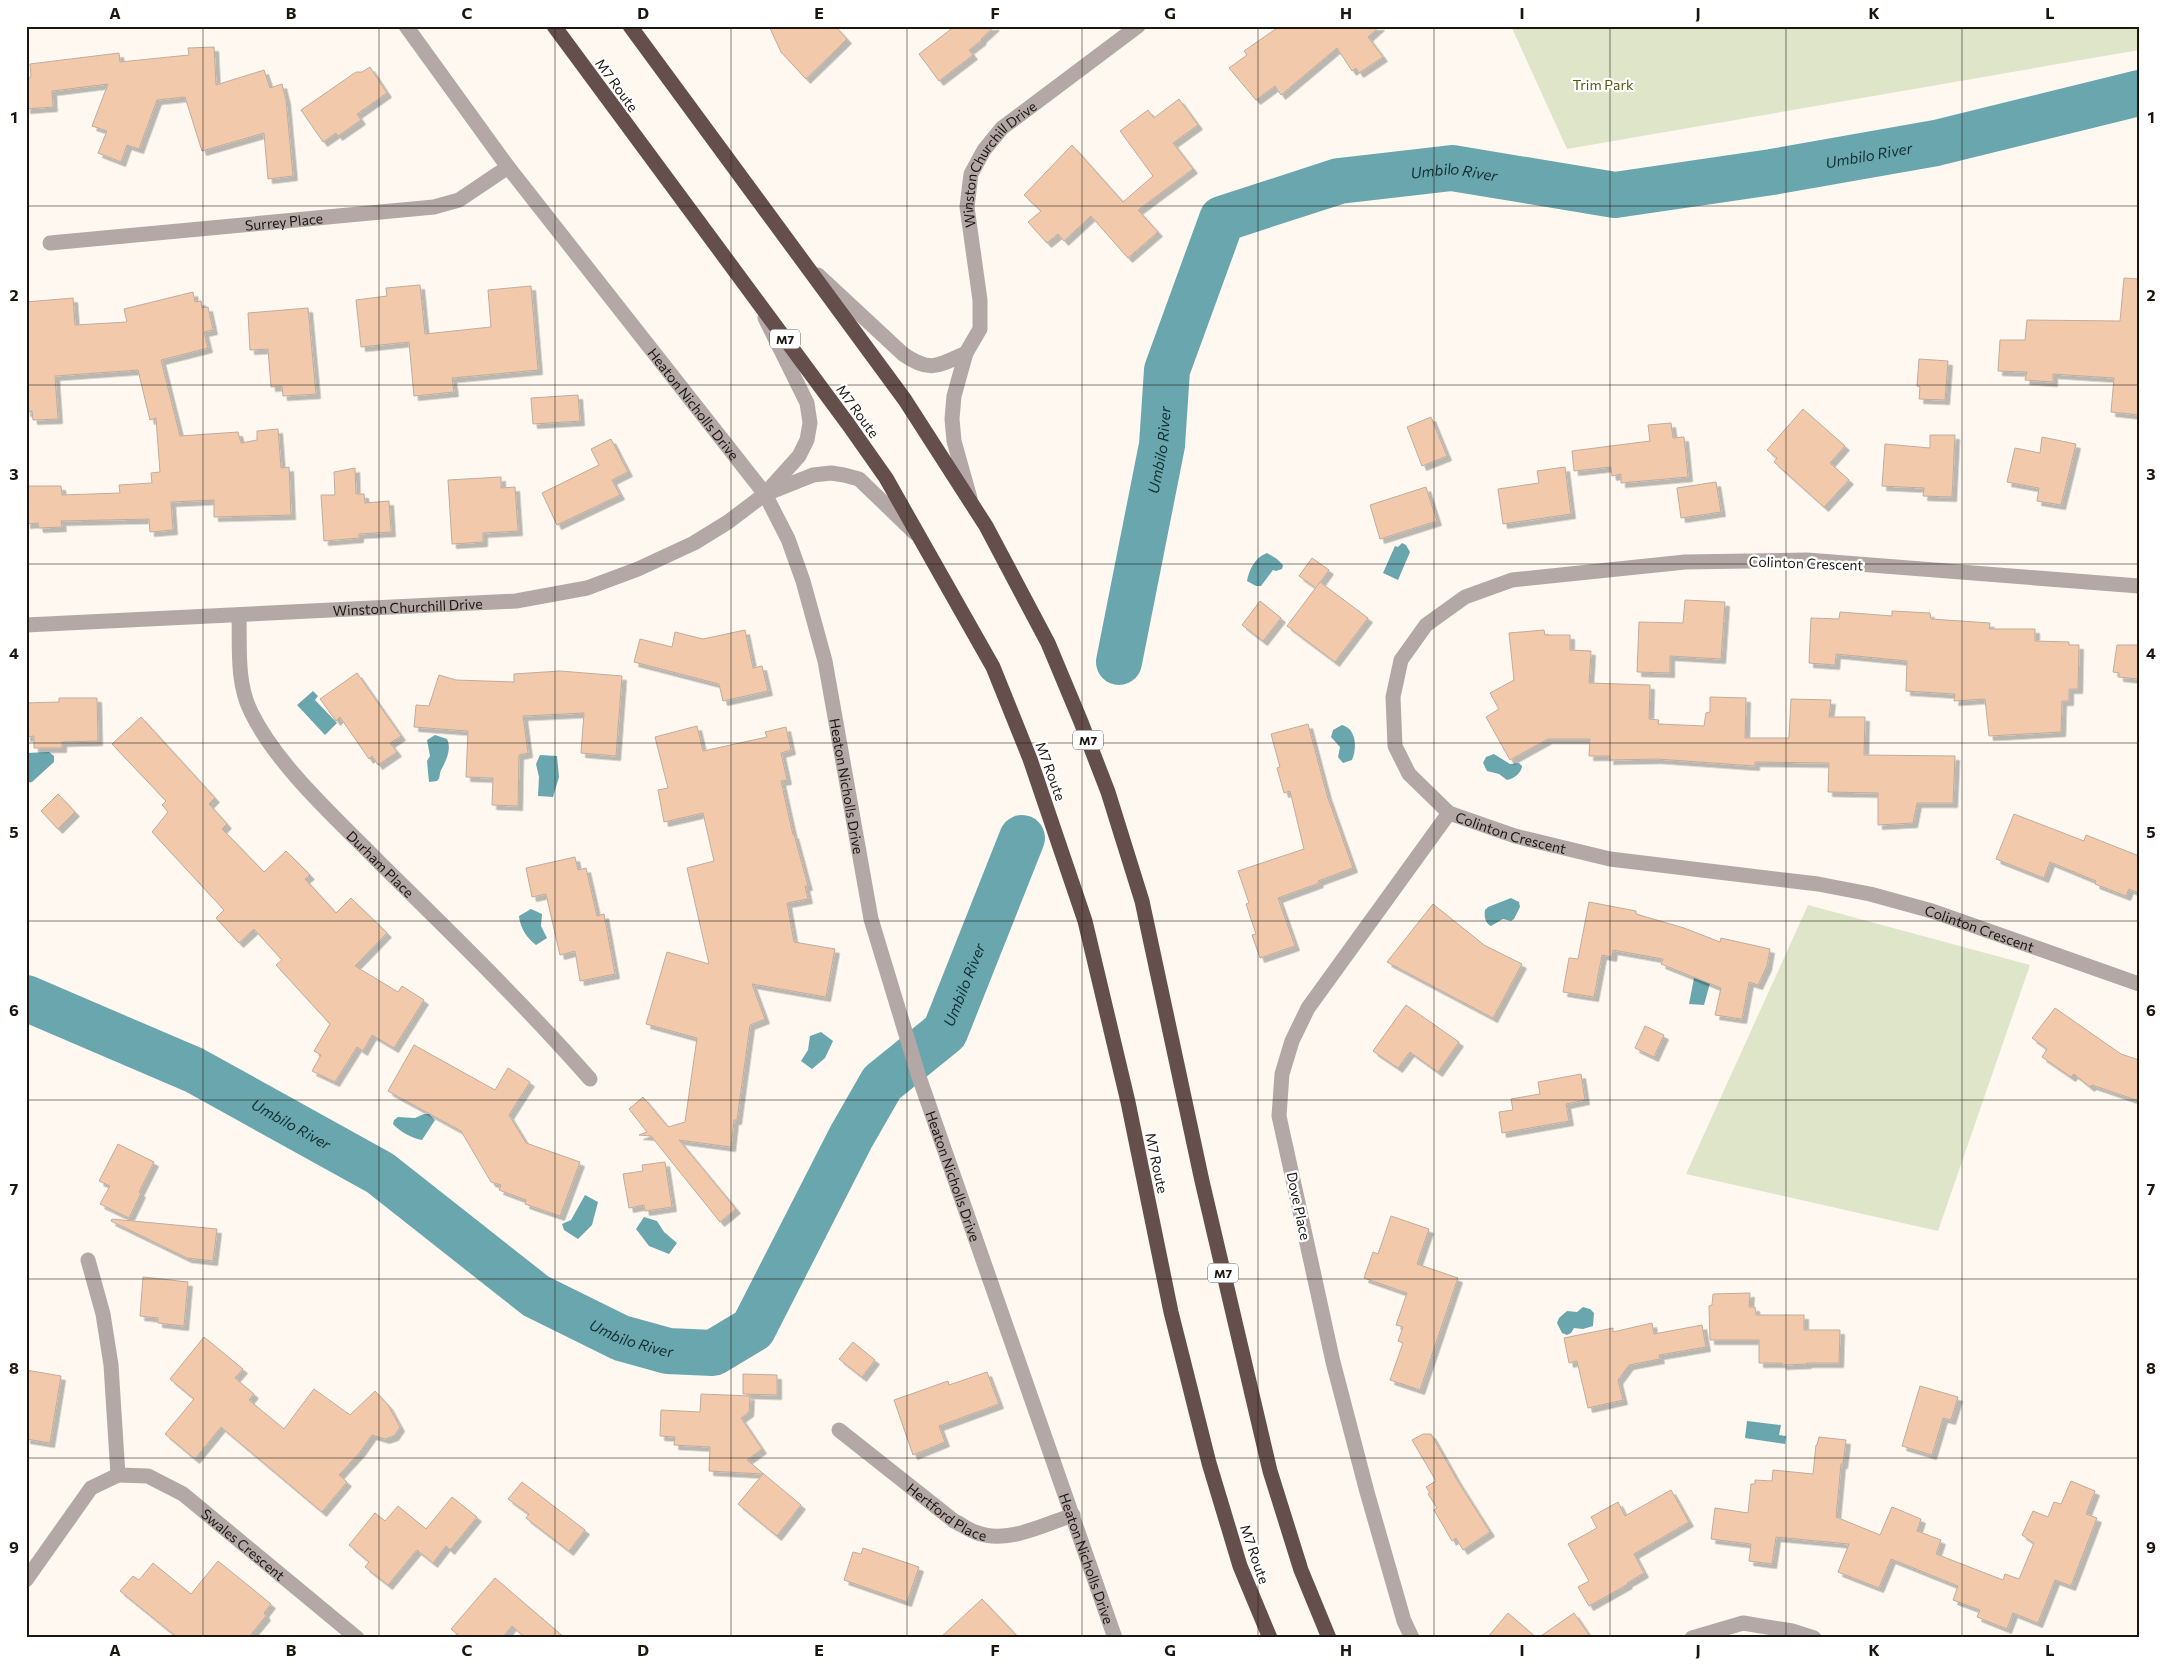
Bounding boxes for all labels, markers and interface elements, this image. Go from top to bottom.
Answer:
text: A [109,3,121,22]
text: B [286,3,297,22]
text: C [462,3,473,22]
text: D [637,3,649,22]
text: E [814,3,824,22]
text: F [990,3,1000,22]
text: G [1164,3,1176,22]
text: H [1340,3,1352,22]
text: I [1519,3,1525,22]
text: J [1695,3,1701,22]
text: K [1868,3,1880,22]
text: L [2045,3,2055,22]
street label: M7 Route [592,55,642,115]
park label: Trim Park [1572,76,1634,93]
street label: Winston Churchill Drive [958,97,1039,229]
text: 1 [10,107,18,126]
text: 1 [2147,107,2155,126]
water label: Umbilo River [1824,138,1915,171]
water label: Umbilo River [1409,159,1500,185]
street label: Surrey Place [244,209,324,233]
text: 2 [9,285,19,304]
text: 2 [2146,285,2156,304]
road number: M7 [770,329,800,348]
street label: Heaton Nicholls Drive [645,344,743,463]
street label: M7 Route [833,381,883,441]
water label: Umbilo River [1144,405,1174,495]
text: 3 [9,464,19,483]
text: 3 [2146,464,2156,483]
street label: Colinton Crescent [1748,553,1864,574]
street label: Winston Churchill Drive [332,594,483,618]
text: 4 [9,643,19,662]
text: 4 [2146,643,2156,662]
street label: Heaton Nicholls Drive [827,717,868,855]
road number: M7 [1073,730,1103,750]
street label: M7 Route [1032,739,1070,803]
street label: Colinton Crescent [1453,807,1568,857]
text: 5 [9,822,19,841]
text: 5 [2146,822,2156,841]
street label: Durham Place [344,827,418,901]
street label: Colinton Crescent [1923,901,2037,955]
water label: Umbilo River [939,940,989,1029]
text: 6 [9,1000,19,1019]
text: 6 [2146,1000,2156,1019]
water label: Umbilo River [249,1095,335,1154]
street label: Heaton Nicholls Drive [923,1108,984,1244]
street label: M7 Route [1142,1131,1172,1195]
street label: Dove Place [1283,1170,1315,1242]
text: 7 [10,1179,19,1198]
text: 7 [2147,1179,2156,1198]
road number: M7 [1208,1264,1238,1282]
water label: Umbilo River [587,1315,675,1360]
text: 8 [9,1358,19,1377]
text: 8 [2146,1358,2156,1377]
street label: Hertford Place [904,1479,989,1544]
street label: Heaton Nicholls Drive [1056,1491,1118,1626]
street label: Swales Crescent [198,1505,289,1584]
street label: M7 Route [1237,1522,1273,1586]
text: 9 [9,1537,19,1556]
text: 9 [2146,1537,2156,1556]
text: A [109,1640,121,1659]
text: B [286,1640,297,1659]
text: C [462,1640,473,1659]
text: D [637,1640,649,1659]
text: E [814,1640,824,1659]
text: F [990,1640,1000,1659]
text: G [1164,1640,1176,1659]
text: H [1340,1640,1352,1659]
text: I [1519,1640,1525,1659]
text: J [1695,1640,1701,1659]
text: K [1868,1640,1880,1659]
text: L [2045,1640,2055,1659]

